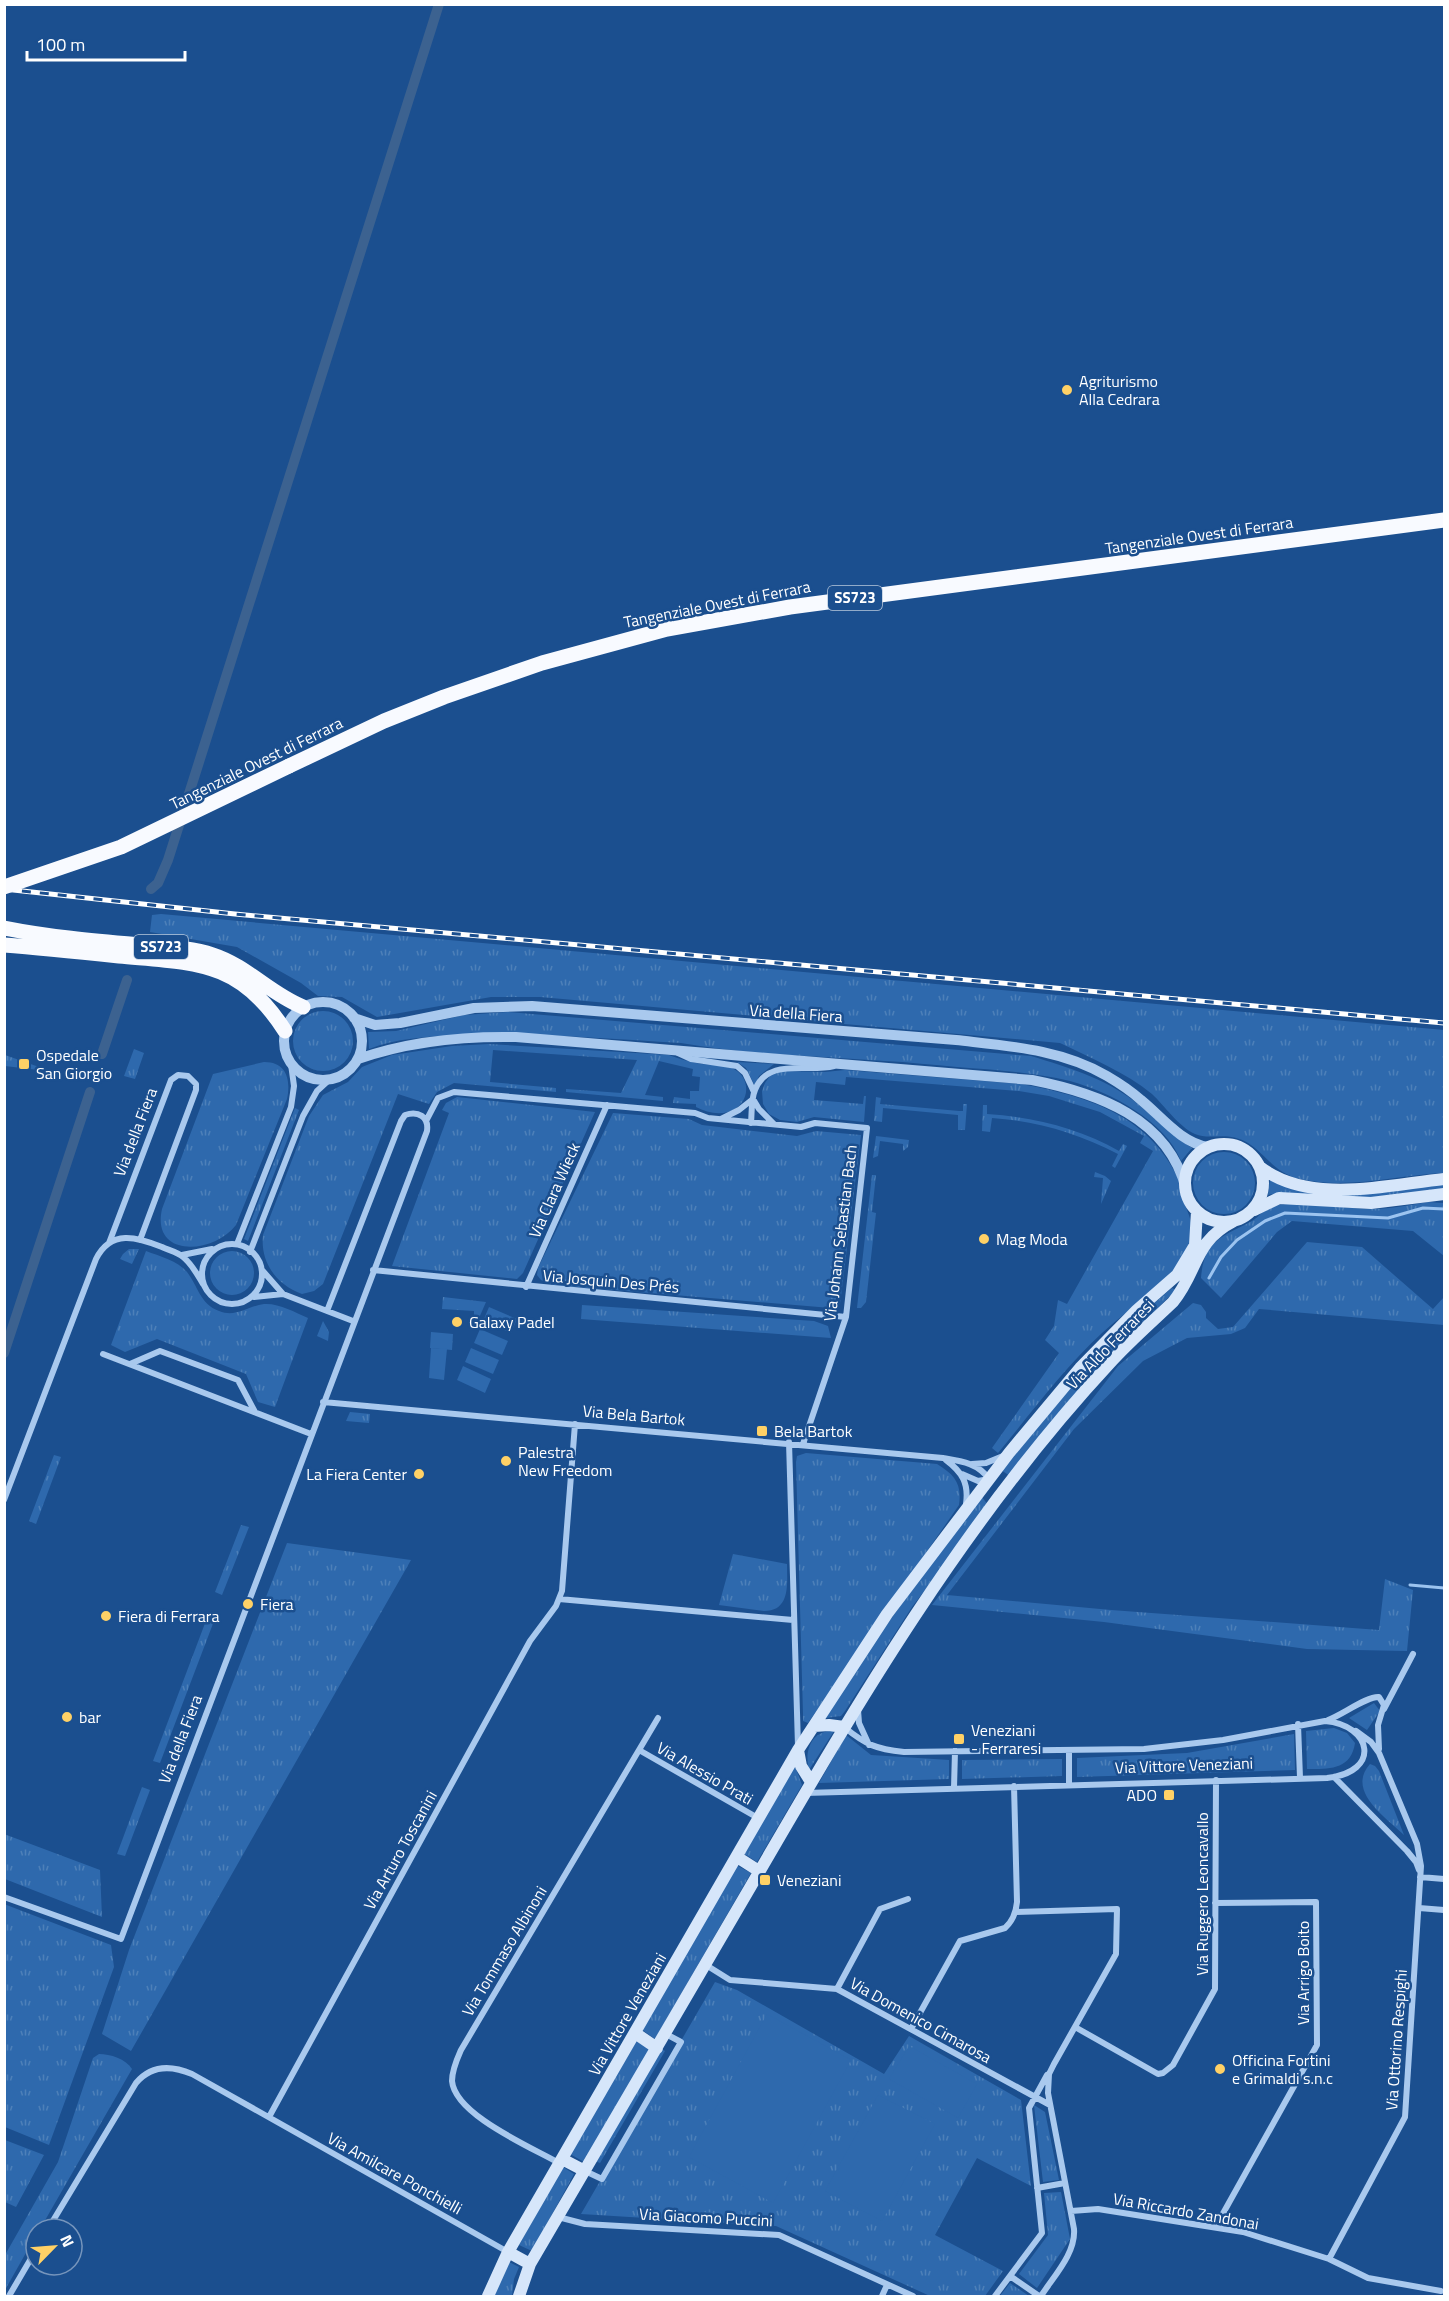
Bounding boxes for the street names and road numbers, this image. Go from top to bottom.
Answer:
street label: Tangenziale Ovest di Ferrara [1103,510,1295,560]
street label: Tangenziale Ovest di Ferrara [622,574,812,634]
road number: SS723 [828,586,882,610]
street label: Tangenziale Ovest di Ferrara [165,711,347,815]
road number: SS723 [134,935,188,959]
street label: Via della Fiera [749,998,843,1028]
street label: Via della Fiera [107,1084,163,1180]
street label: Via Clara Wieck [522,1138,586,1242]
street label: Via Johann Sebastian Bach [817,1143,863,1323]
street label: Via Josquin Des Prés [542,1263,680,1299]
street label: Via Aldo Ferraresi [1060,1293,1160,1395]
street label: Via Bela Bartok [582,1399,687,1431]
street label: Via della Fiera [152,1691,208,1787]
street label: Via Alessio Prati [652,1736,758,1810]
street label: Via Vittore Veneziani [1114,1751,1254,1779]
street label: Via Arturo Toscanini [357,1786,443,1914]
street label: Via Ruggero Leoncavallo [1190,1812,1214,1976]
street label: Via Tommaso Albinoni [456,1881,552,2021]
street label: Via Arrigo Boito [1291,1921,1315,2025]
street label: Via Vittore Veneziani [582,1948,672,2080]
street label: Via Ottorino Respighi [1379,1968,1413,2112]
street label: Via Domenico Cimarosa [846,1971,996,2069]
street label: Via Amilcare Ponchielli [323,2126,467,2220]
street label: Via Riccardo Zandonai [1111,2186,1261,2236]
street label: Via Giacomo Puccini [639,2202,773,2232]

